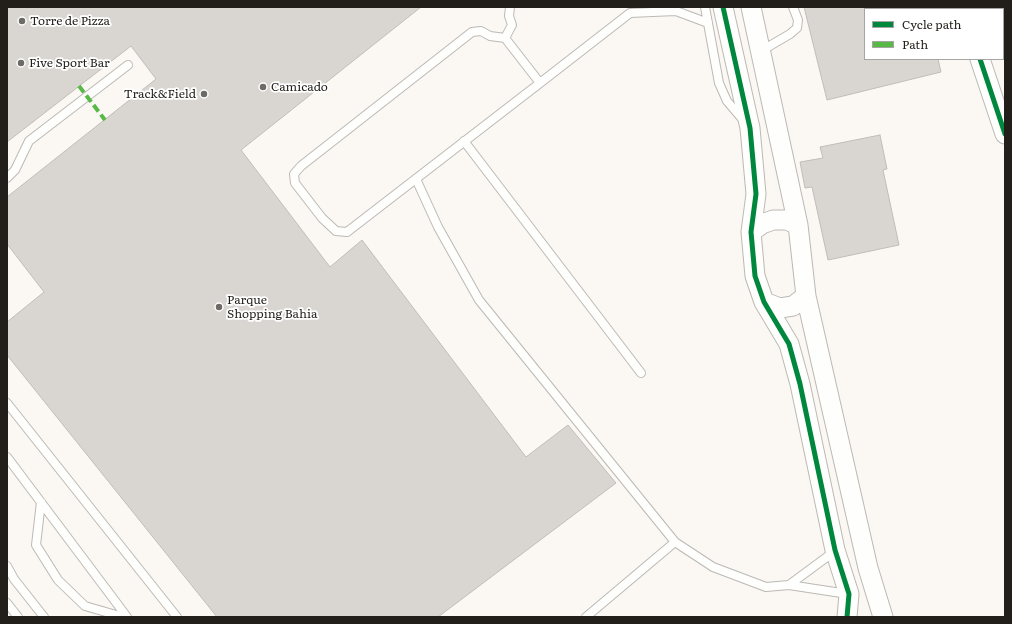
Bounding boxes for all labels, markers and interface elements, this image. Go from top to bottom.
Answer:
legend [864,8,1004,60]
place label: Torre de Pizza [30,14,110,28]
text: Cycle path [902,15,962,33]
marker: Torre de Pizza [17,16,27,26]
text: Path [902,35,928,53]
place label: Five Sport Bar [29,56,110,70]
marker: Five Sport Bar [16,58,26,68]
place label: Camicado [271,80,328,94]
marker: Camicado [258,82,268,92]
place label: Track&Field [124,87,196,101]
marker: Track&Field [199,89,209,99]
place label: Parque Shopping Bahia [227,293,317,321]
marker: Parque Shopping Bahia [214,302,224,312]

